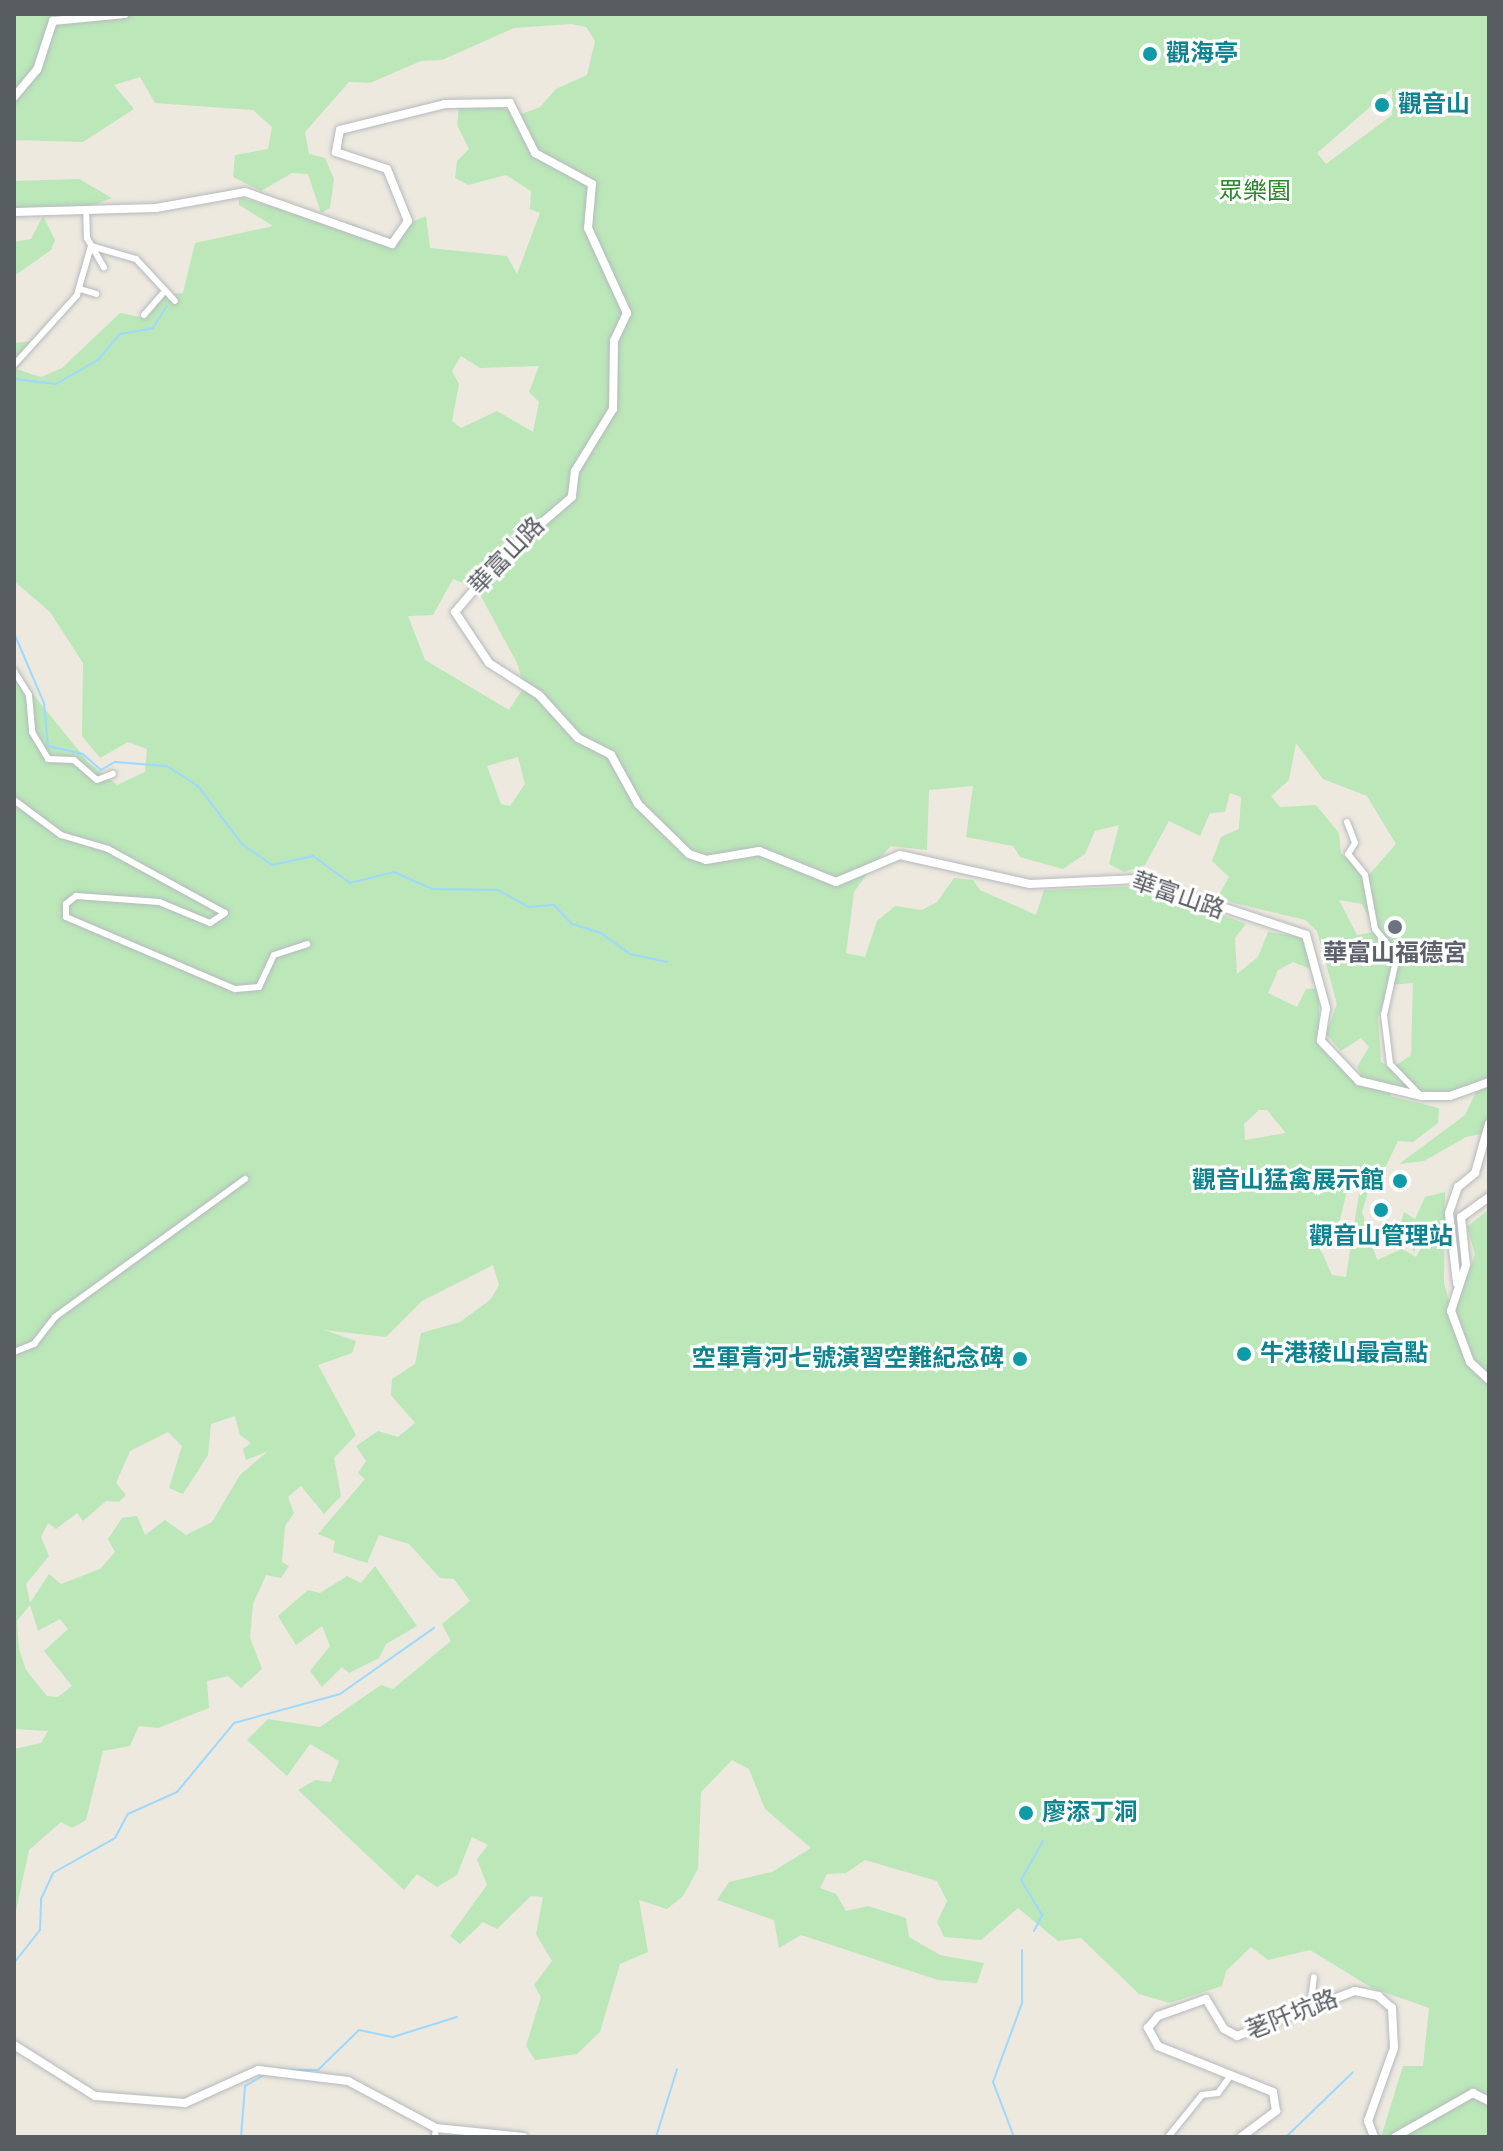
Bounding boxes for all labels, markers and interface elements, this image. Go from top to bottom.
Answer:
place label: 觀海亭 [1166,40,1238,68]
marker: 觀海亭 [1141,45,1159,63]
place label: 觀音山 [1398,91,1470,119]
marker: 觀音山 [1373,96,1391,114]
park label: 眾樂園 [1219,178,1291,206]
street label: 華富山路 [463,511,551,601]
street label: 華富山路 [1128,867,1228,925]
marker: 華富山福德宮 [1386,918,1404,936]
place label: 華富山福德宮 [1323,940,1467,968]
place label: 觀音山猛禽展示館 [1192,1167,1384,1195]
marker: 觀音山猛禽展示館 [1391,1172,1409,1190]
marker: 觀音山管理站 [1372,1201,1390,1219]
place label: 觀音山管理站 [1309,1223,1453,1251]
place label: 牛港稜山最高點 [1260,1340,1428,1368]
place label: 空軍青河七號演習空難紀念碑 [692,1345,1004,1373]
marker: 牛港稜山最高點 [1235,1345,1253,1363]
marker: 空軍青河七號演習空難紀念碑 [1011,1350,1029,1368]
place label: 廖添丁洞 [1042,1799,1138,1827]
marker: 廖添丁洞 [1017,1804,1035,1822]
street label: 荖阡坑路 [1242,1984,1342,2046]

